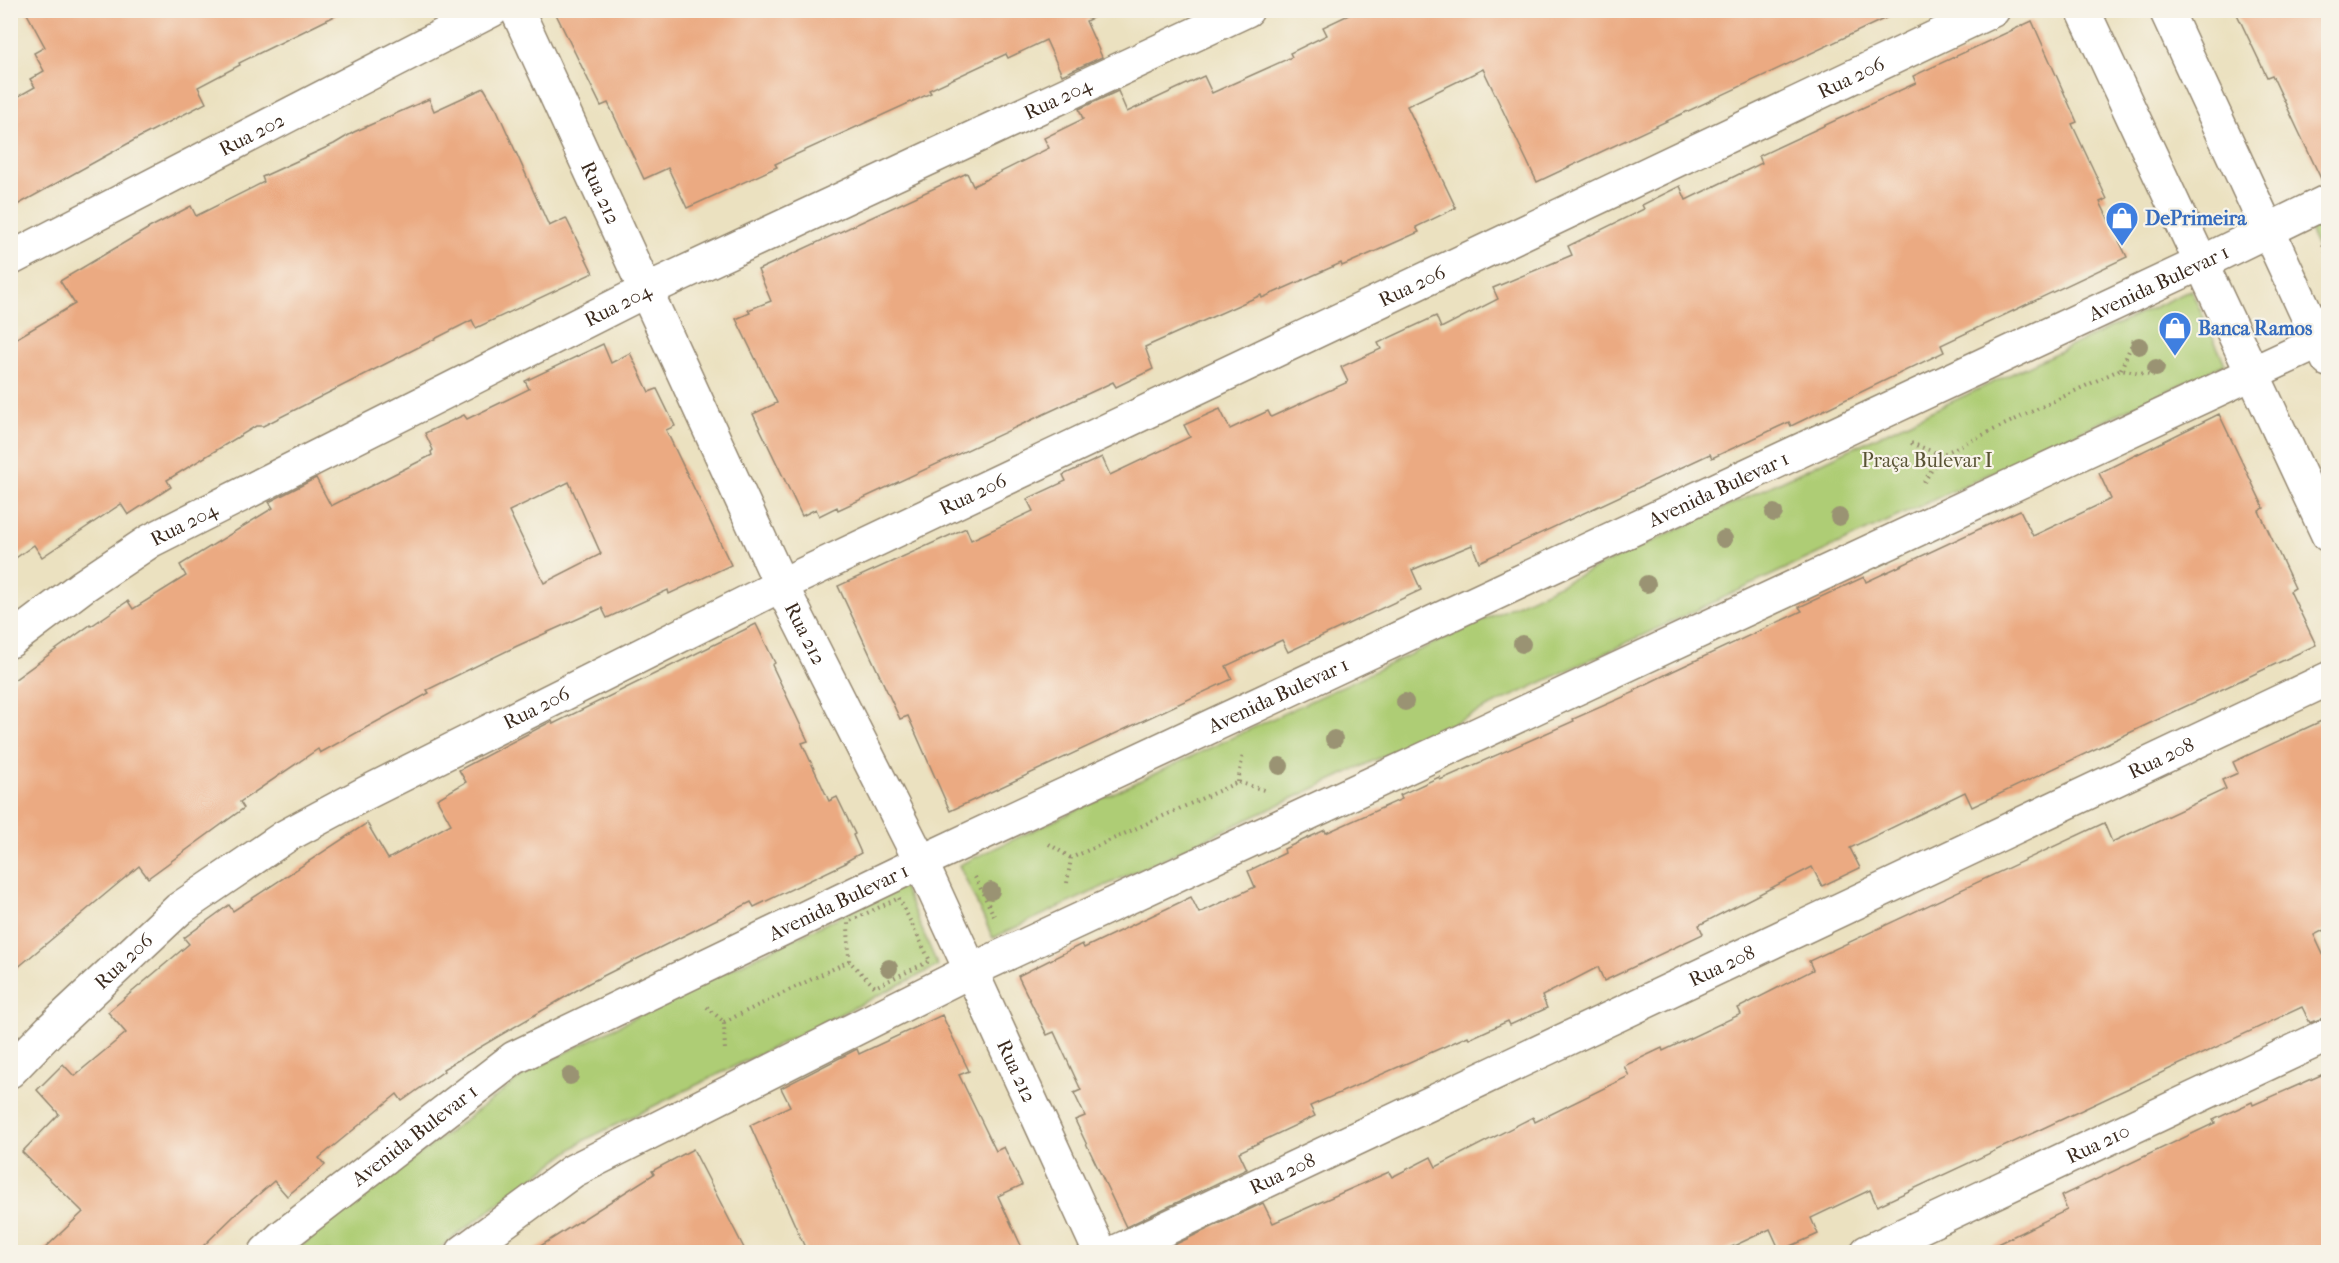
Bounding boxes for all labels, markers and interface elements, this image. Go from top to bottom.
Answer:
street label: Rua 206 [1814,52,1888,103]
street label: Rua 204 [1020,73,1096,124]
street label: Rua 202 [215,108,289,161]
street label: Rua 212 [576,158,625,228]
shop icon: DePrimeira [2104,200,2140,247]
place label: DePrimeira [2145,207,2247,230]
street label: Avenida Bulevar 1 [2084,240,2233,326]
street label: Rua 206 [1375,260,1449,312]
street label: Rua 204 [581,278,656,332]
shop icon: Banca Ramos [2157,310,2193,357]
place label: Banca Ramos [2198,317,2313,340]
street label: Avenida Bulevar 1 [1644,447,1792,532]
park label: Praça Bulevar I [1861,449,1993,472]
street label: Rua 206 [936,469,1010,520]
street label: Rua 204 [147,497,222,551]
street label: Rua 212 [780,599,830,669]
street label: Avenida Bulevar 1 [1204,653,1352,738]
street label: Rua 206 [500,682,574,734]
street label: Rua 208 [2125,733,2198,784]
street label: Avenida Bulevar 1 [764,859,912,946]
street label: Rua 206 [90,929,158,994]
street label: Rua 208 [1685,941,1759,992]
street label: Rua 212 [992,1036,1041,1106]
street label: Avenida Bulevar 1 [346,1080,482,1192]
street label: Rua 210 [2063,1119,2133,1169]
street label: Rua 208 [1246,1148,1319,1199]

